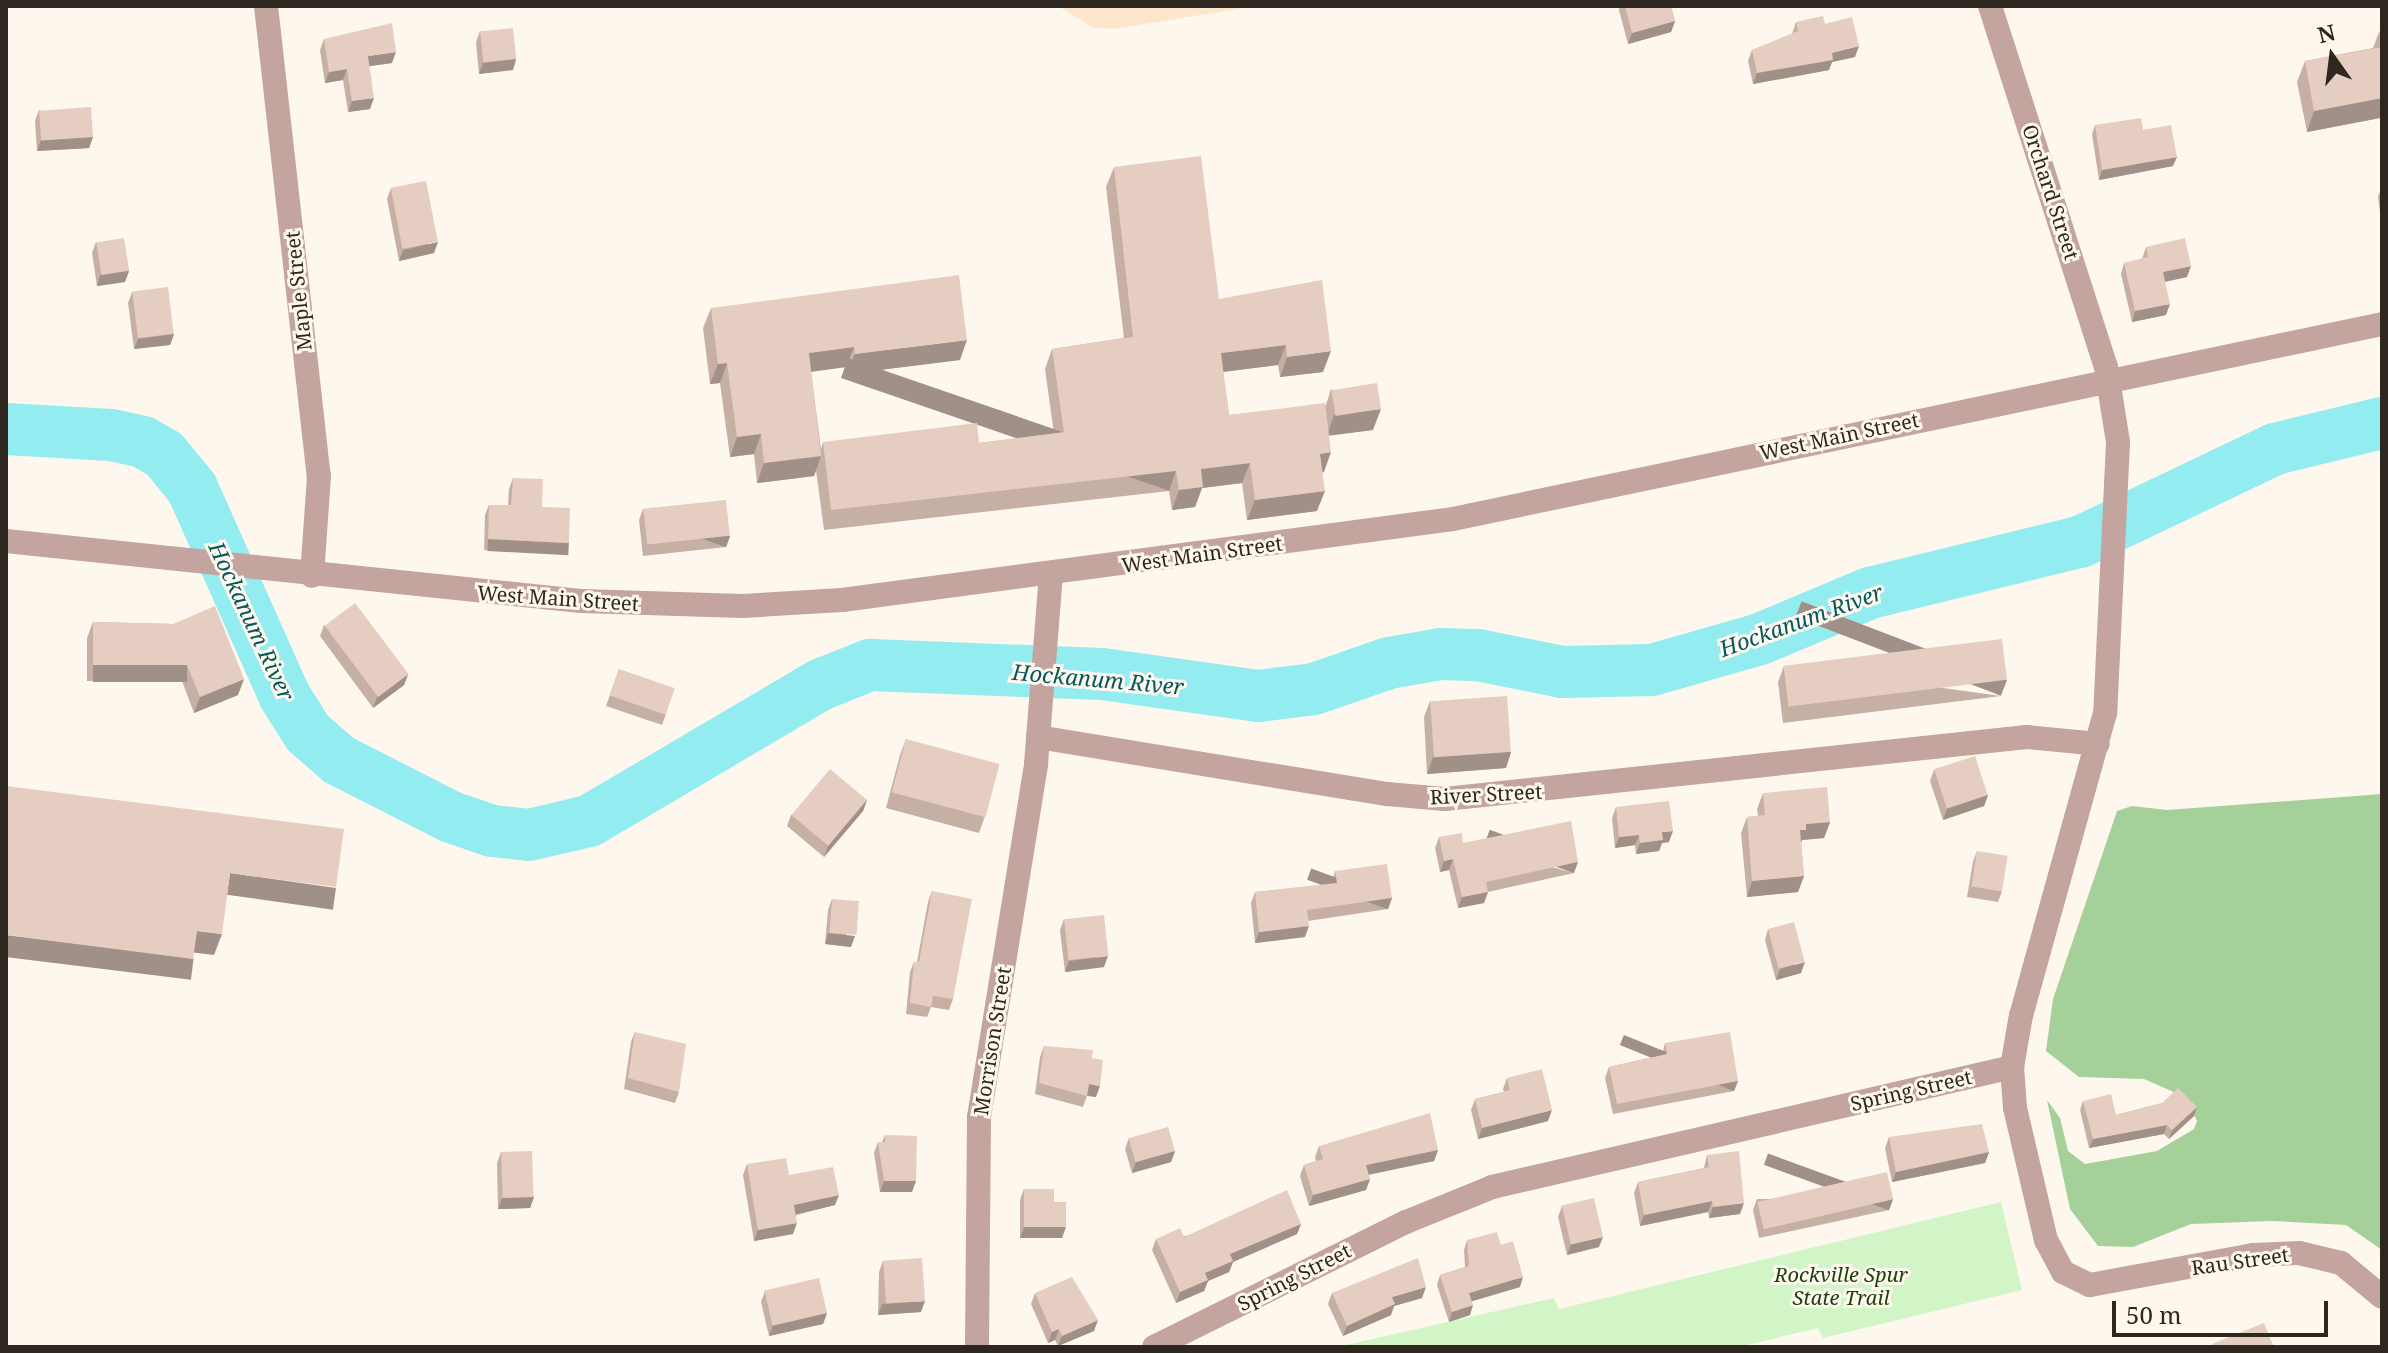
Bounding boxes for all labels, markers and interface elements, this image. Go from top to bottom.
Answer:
north arrow [2292,16,2372,96]
text: N [2314,16,2338,49]
street label: Orchard Street [2018,121,2084,263]
street label: Maple Street [280,230,316,352]
street label: West Main Street [1757,407,1921,465]
street label: West Main Street [1120,531,1284,577]
water label: Hockanum River [204,537,300,705]
water label: Hockanum River [1716,578,1886,662]
street label: West Main Street [476,580,640,616]
water label: Hockanum River [1011,658,1185,700]
street label: River Street [1429,779,1543,809]
street label: Morrison Street [968,965,1016,1117]
street label: Spring Street [1848,1064,1974,1116]
street label: Spring Street [1233,1238,1355,1316]
street label: Rau Street [2190,1242,2290,1280]
park label: Rockville Spur State Trail [1774,1263,1908,1310]
scale bar [2116,1285,2332,1335]
text: 50 m [2126,1298,2182,1331]

